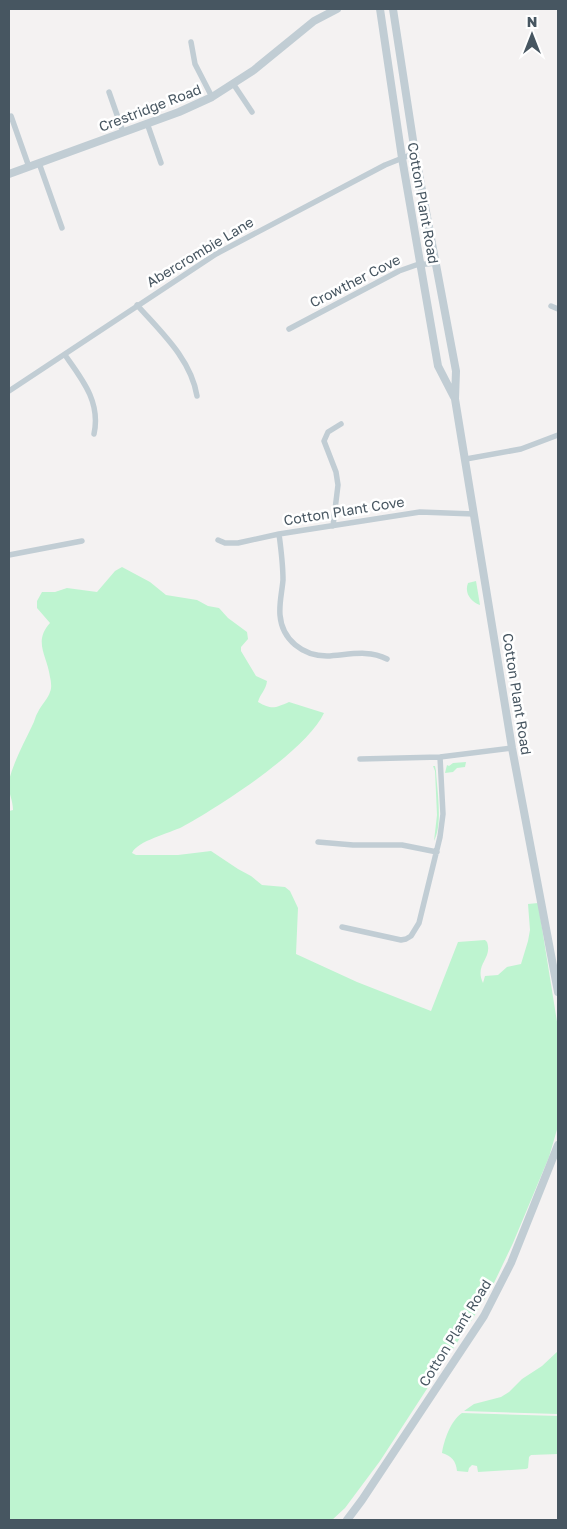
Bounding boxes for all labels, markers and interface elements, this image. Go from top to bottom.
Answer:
north arrow [507,10,557,60]
text: N [527,13,537,30]
street label: Crestridge Road [96,80,203,135]
street label: Cotton Plant Road [404,141,443,265]
street label: Abercrombie Lane [143,213,256,290]
street label: Crowther Cove [307,250,403,311]
street label: Cotton Plant Cove [282,493,405,528]
street label: Cotton Plant Road [499,632,536,756]
street label: Cotton Plant Road [415,1276,494,1389]

